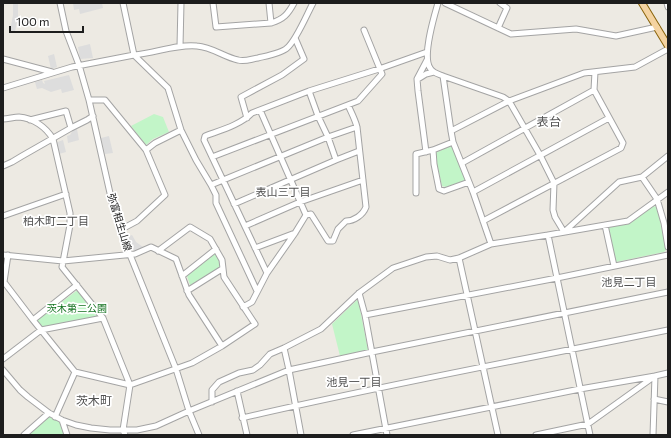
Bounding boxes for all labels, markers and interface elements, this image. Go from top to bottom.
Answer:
scale bar [10,8,83,34]
text: 100 m [16,14,50,28]
district label: 表台 [536,114,561,128]
district label: 表山三丁目 [256,185,311,198]
street label: 弥富相生山線 [105,192,135,252]
district label: 柏木町二丁目 [23,214,89,227]
district label: 池見二丁目 [602,275,657,288]
park label: 茨木第二公園 [47,302,107,314]
district label: 池見一丁目 [327,375,382,388]
district label: 茨木町 [76,393,112,407]

